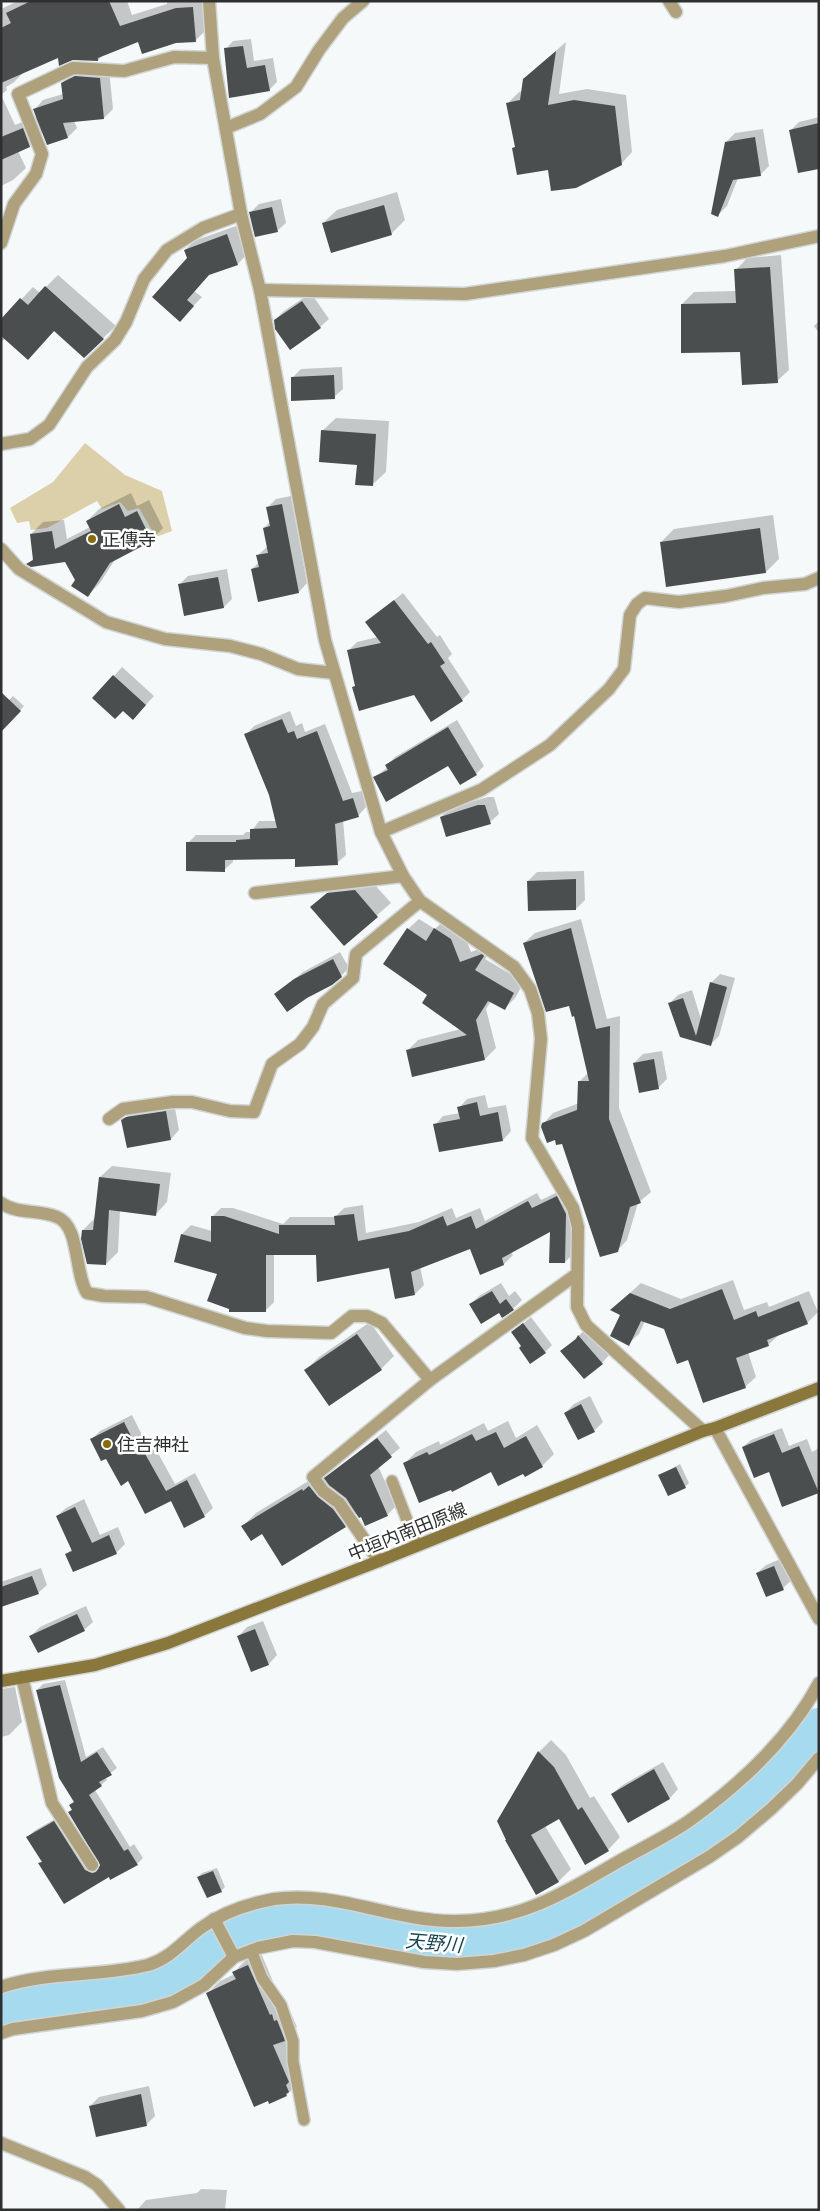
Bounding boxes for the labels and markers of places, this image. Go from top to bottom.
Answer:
place label: 正傳寺 [102,528,156,550]
marker: 正傳寺 [86,533,98,545]
place label: 住吉神社 [117,1433,189,1455]
marker: 住吉神社 [101,1438,113,1450]

